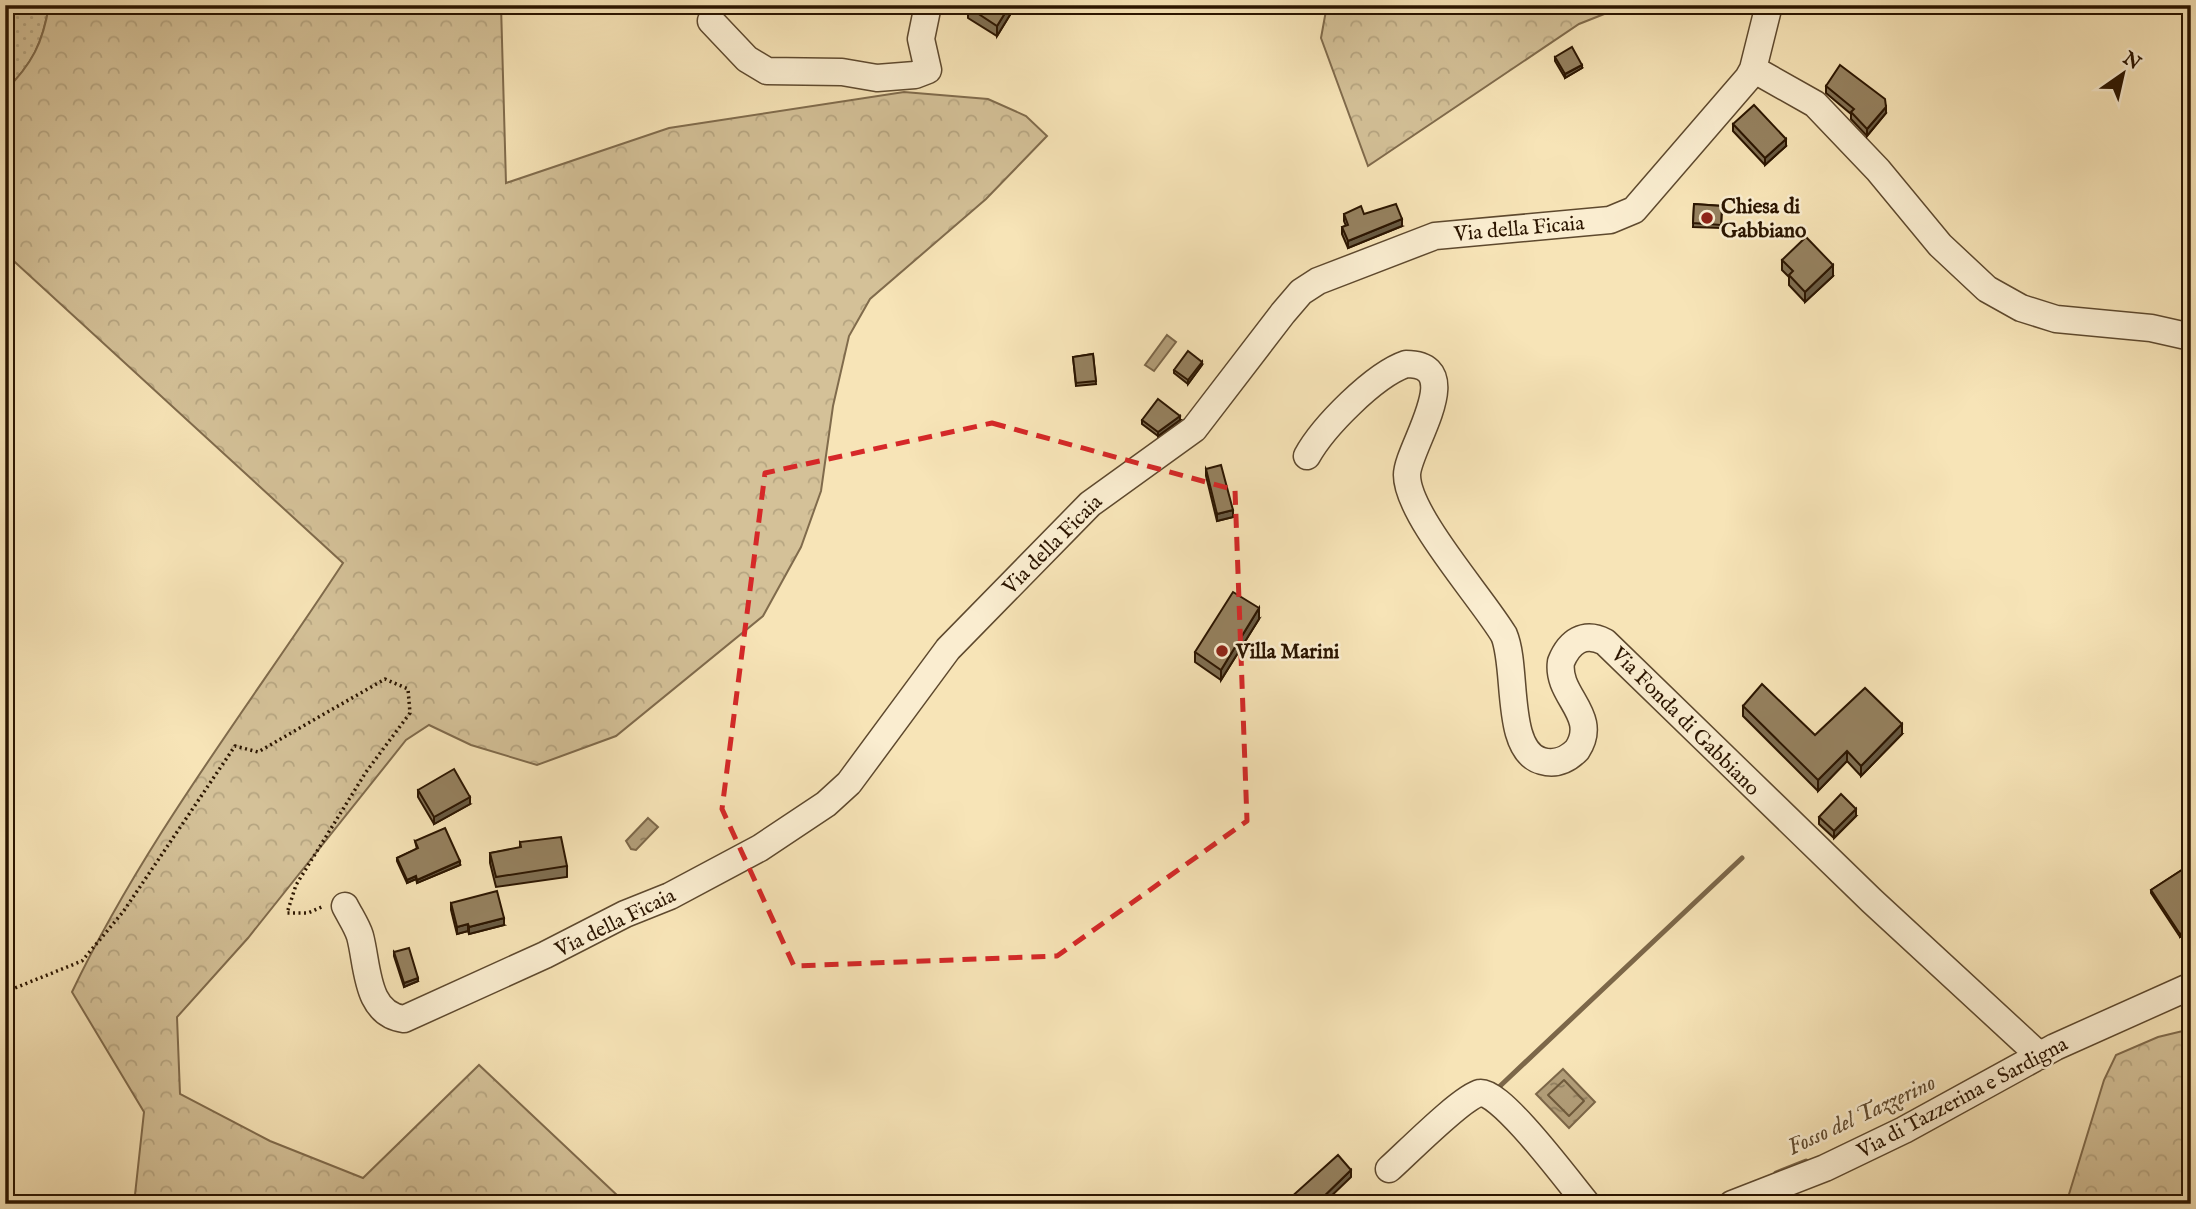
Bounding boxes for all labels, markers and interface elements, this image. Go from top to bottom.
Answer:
north arrow [2088,38,2158,108]
text: N [2117,46,2145,76]
place label: Chiesa di Gabbiano [1721,194,1807,245]
street label: Via della Ficaia [1452,210,1586,249]
marker: Chiesa di Gabbiano [1699,210,1715,226]
street label: Via della Ficaia [997,489,1109,602]
place label: Villa Marini [1235,639,1340,666]
street label: Via Fonda di Gabbiano [1604,641,1765,802]
marker: Villa Marini [1214,643,1230,659]
street label: Via della Ficaia [550,882,681,965]
street label: Via di Tazzerina e Sardigna [1852,1031,2073,1166]
water label: Fosso del Tazzerino [1783,1068,1940,1162]

